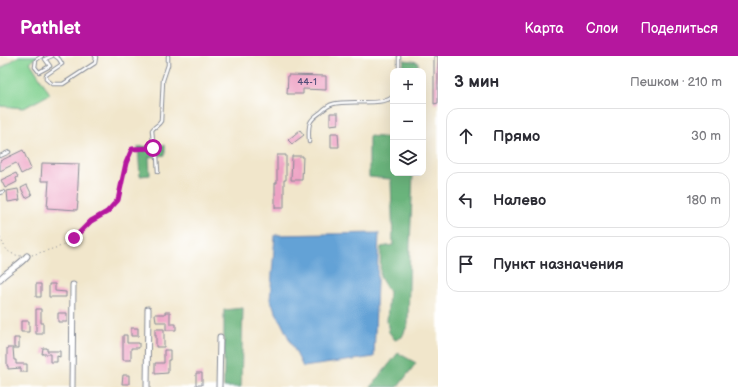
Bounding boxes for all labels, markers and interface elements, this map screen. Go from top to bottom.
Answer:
text: Pathlet [20,17,81,40]
text: Карта [524,20,564,37]
text: Слои [586,20,618,37]
text: Поделиться [640,20,718,37]
map controls [390,68,426,176]
button: + [390,68,426,104]
text: 3 мин [454,72,499,92]
text: Пешком · 210 m [630,74,722,90]
house number: 44-1 [297,76,317,88]
button: − [390,104,426,140]
icon: ahead [455,125,477,147]
text: Прямо [493,127,540,146]
text: 30 m [691,128,721,144]
route start [144,139,162,157]
button: layers [390,140,426,176]
icon: left [455,189,477,211]
text: Налево [493,191,546,210]
text: 180 m [686,192,721,208]
route end [65,229,83,247]
icon: arrive [455,253,477,275]
text: Пункт назначения [493,255,624,274]

